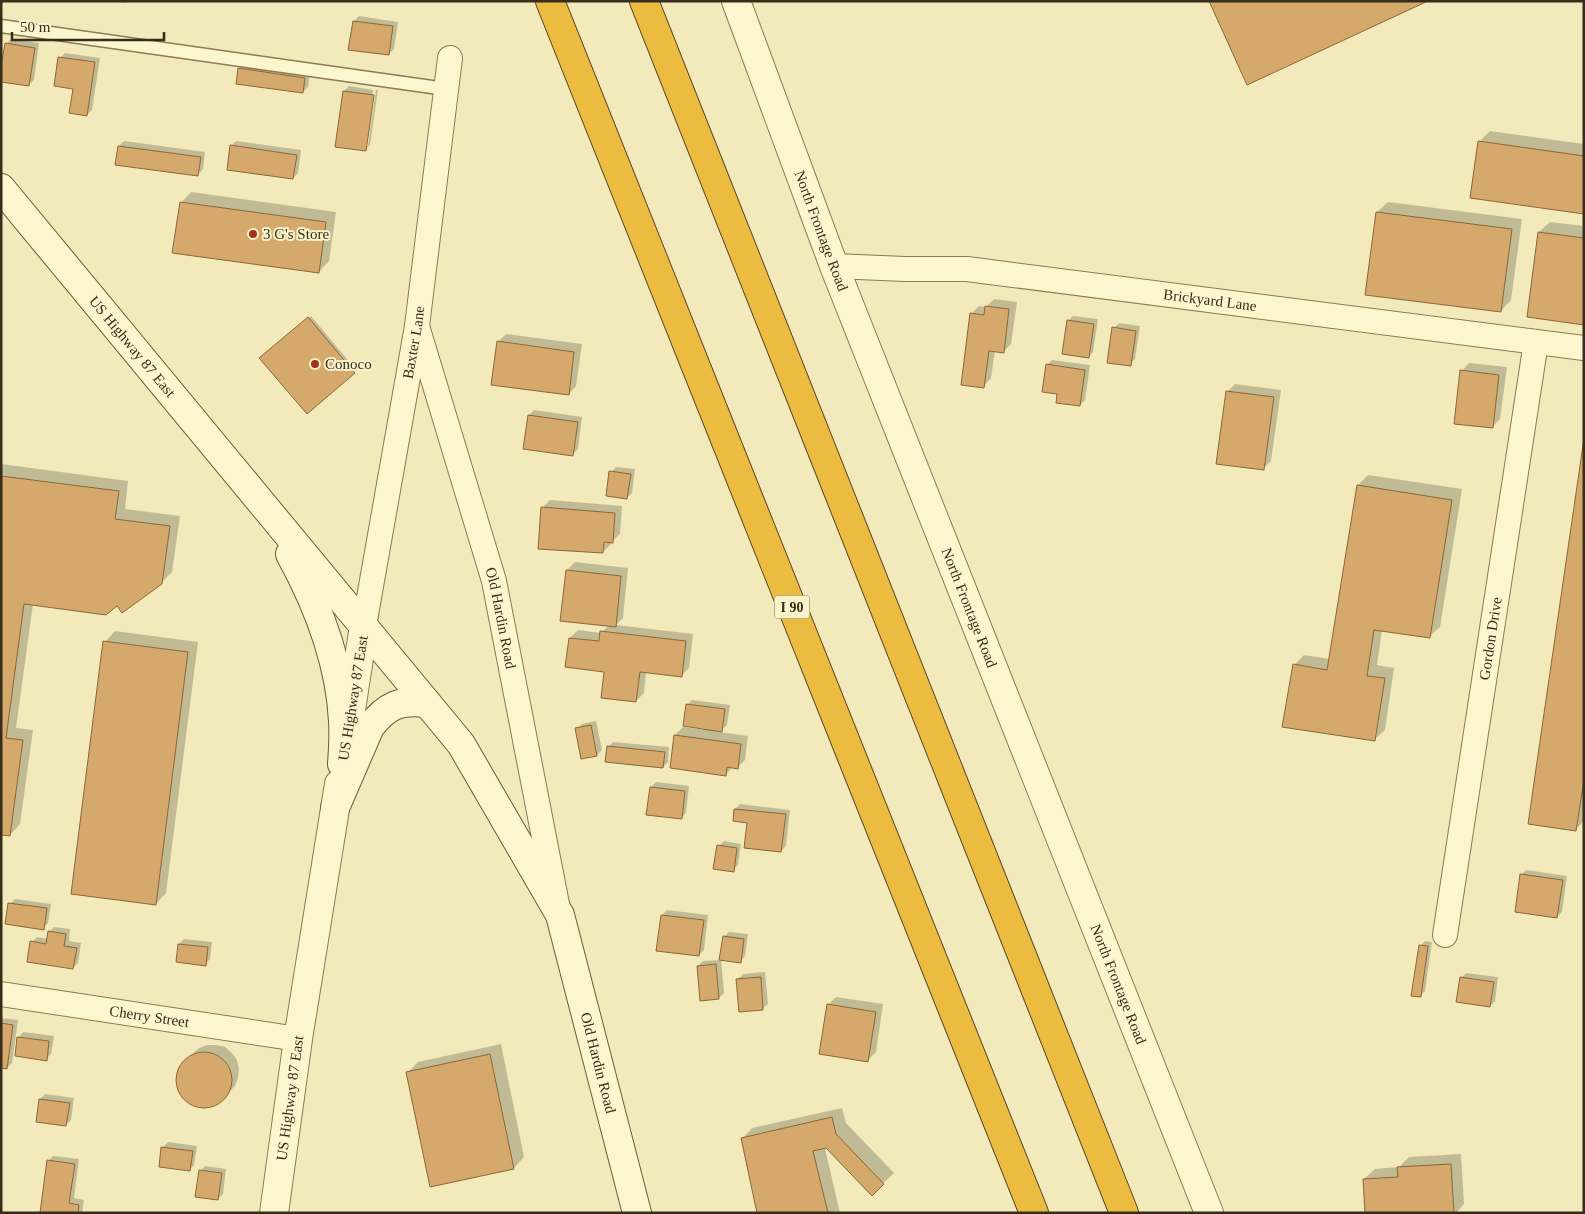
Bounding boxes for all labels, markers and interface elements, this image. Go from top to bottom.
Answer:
scale bar [12,10,165,42]
text: 50 m [20,19,51,35]
street label: North Frontage Road [791,168,851,294]
place label: 3 G's Store [263,226,329,242]
marker: 3 G's Store [247,228,259,240]
street label: Brickyard Lane [1162,286,1258,314]
street label: US Highway 87 East [86,293,179,401]
street label: Baxter Lane [400,305,427,380]
place label: Conoco [325,356,372,372]
marker: Conoco [309,358,321,370]
street label: North Frontage Road [938,545,1000,670]
street label: Old Hardin Road [482,565,519,671]
road number: I 90 [774,596,810,618]
street label: Gordon Drive [1476,596,1505,681]
street label: US Highway 87 East [335,634,371,762]
street label: North Frontage Road [1087,922,1150,1047]
street label: Cherry Street [108,1003,191,1031]
street label: Old Hardin Road [578,1011,619,1115]
street label: US Highway 87 East [273,1033,307,1162]

